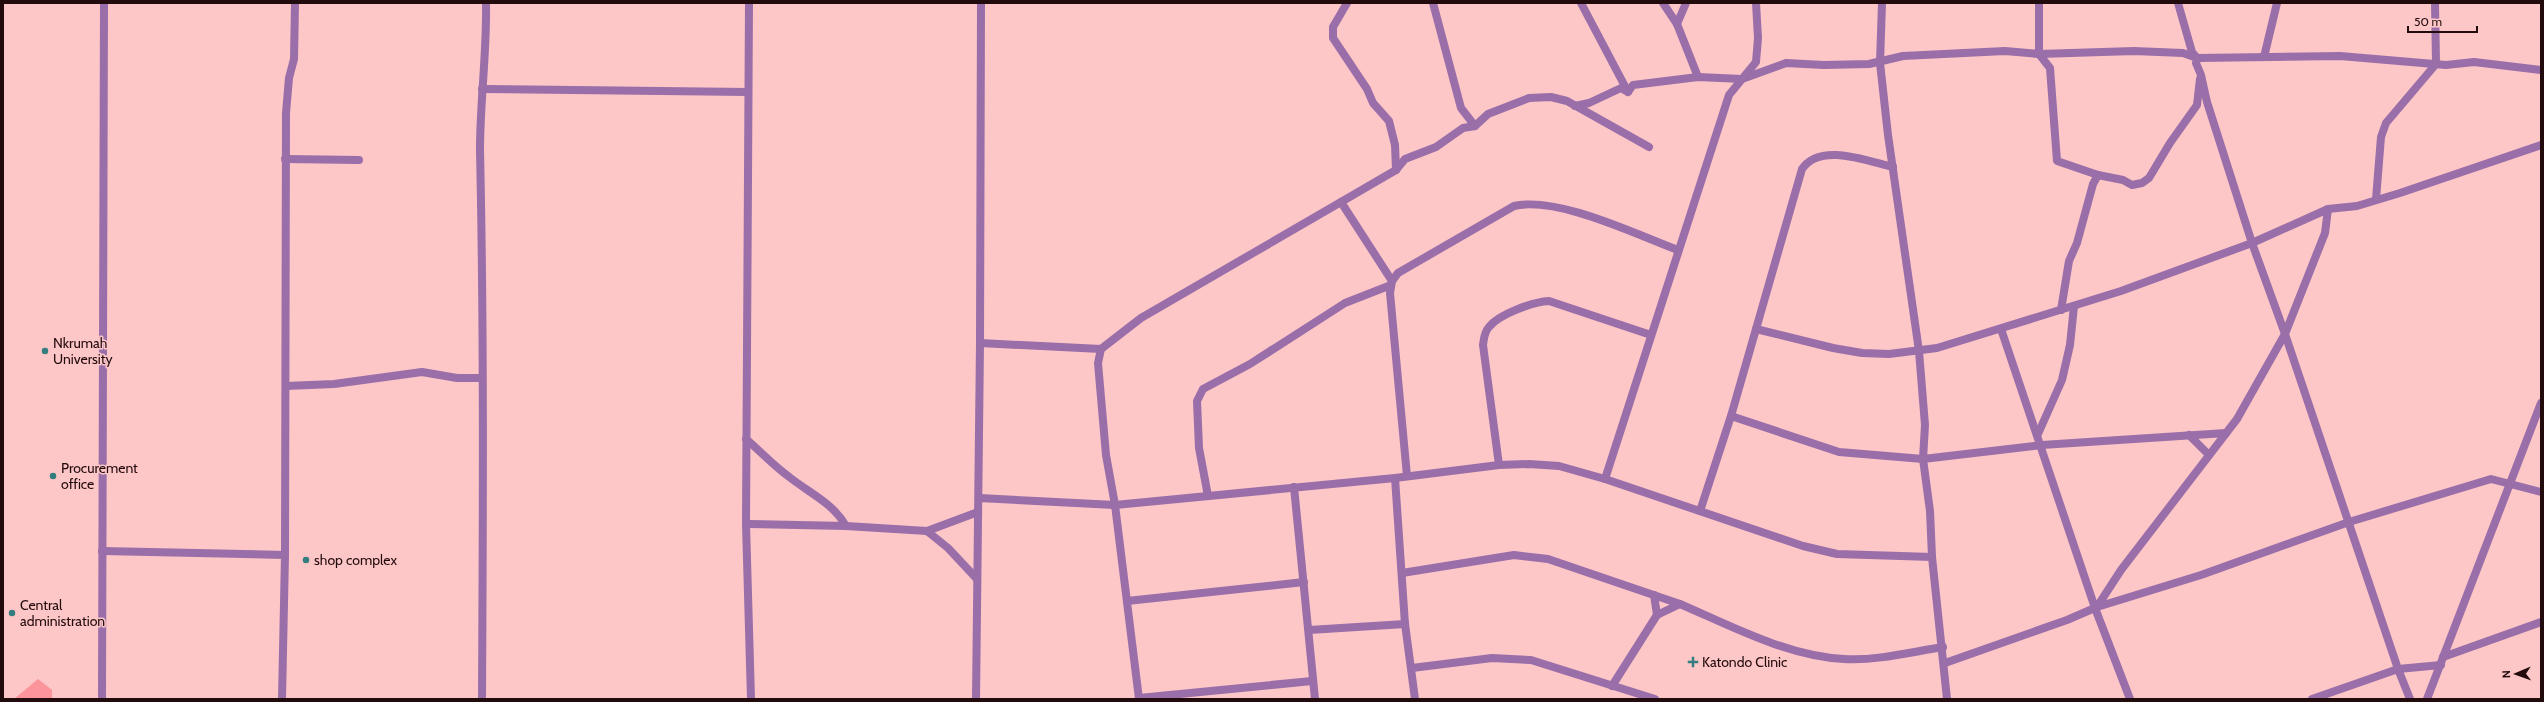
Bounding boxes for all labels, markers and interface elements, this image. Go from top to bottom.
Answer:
scale bar [2408,8,2477,34]
text: 50 m [2414,14,2442,29]
place label: Nkrumah University [53,334,113,368]
marker: Nkrumah University [40,346,50,356]
place label: Procurement office [61,459,138,493]
marker: Procurement office [48,471,58,481]
place label: shop complex [314,551,397,569]
marker: shop complex [301,555,311,565]
place label: Central administration [20,596,105,630]
marker: Central administration [7,608,17,618]
place label: Katondo Clinic [1702,653,1787,671]
north arrow [2496,654,2536,694]
marker: Katondo Clinic [1687,656,1699,668]
text: N [2499,670,2513,678]

